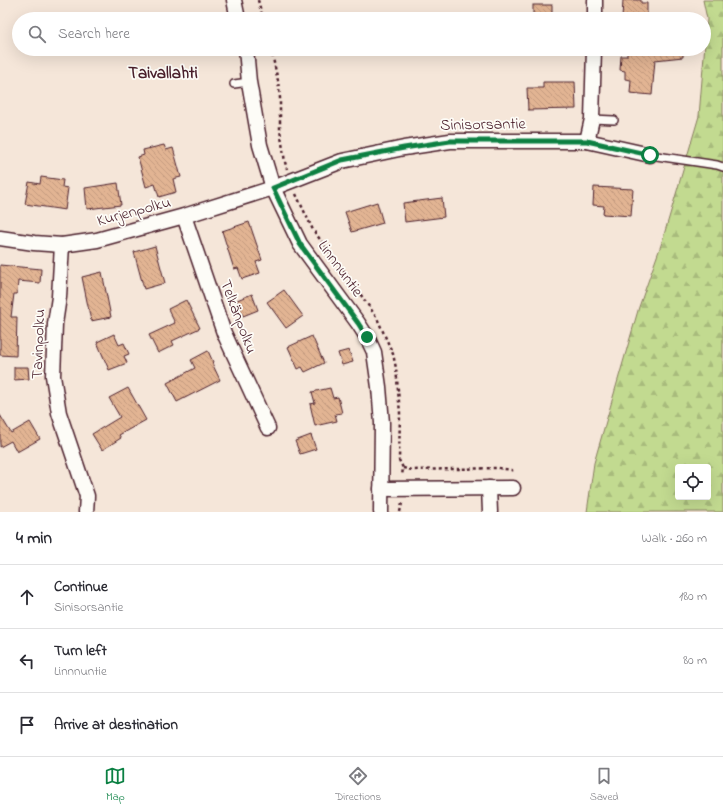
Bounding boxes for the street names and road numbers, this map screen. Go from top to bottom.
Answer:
street label: Sinisorsantie [440,112,527,138]
street label: Kurjenpolku [94,191,174,233]
street label: Linnnuntie [311,236,369,303]
street label: Telkänpolku [213,277,263,357]
street label: Tavinpolku [26,309,52,379]

